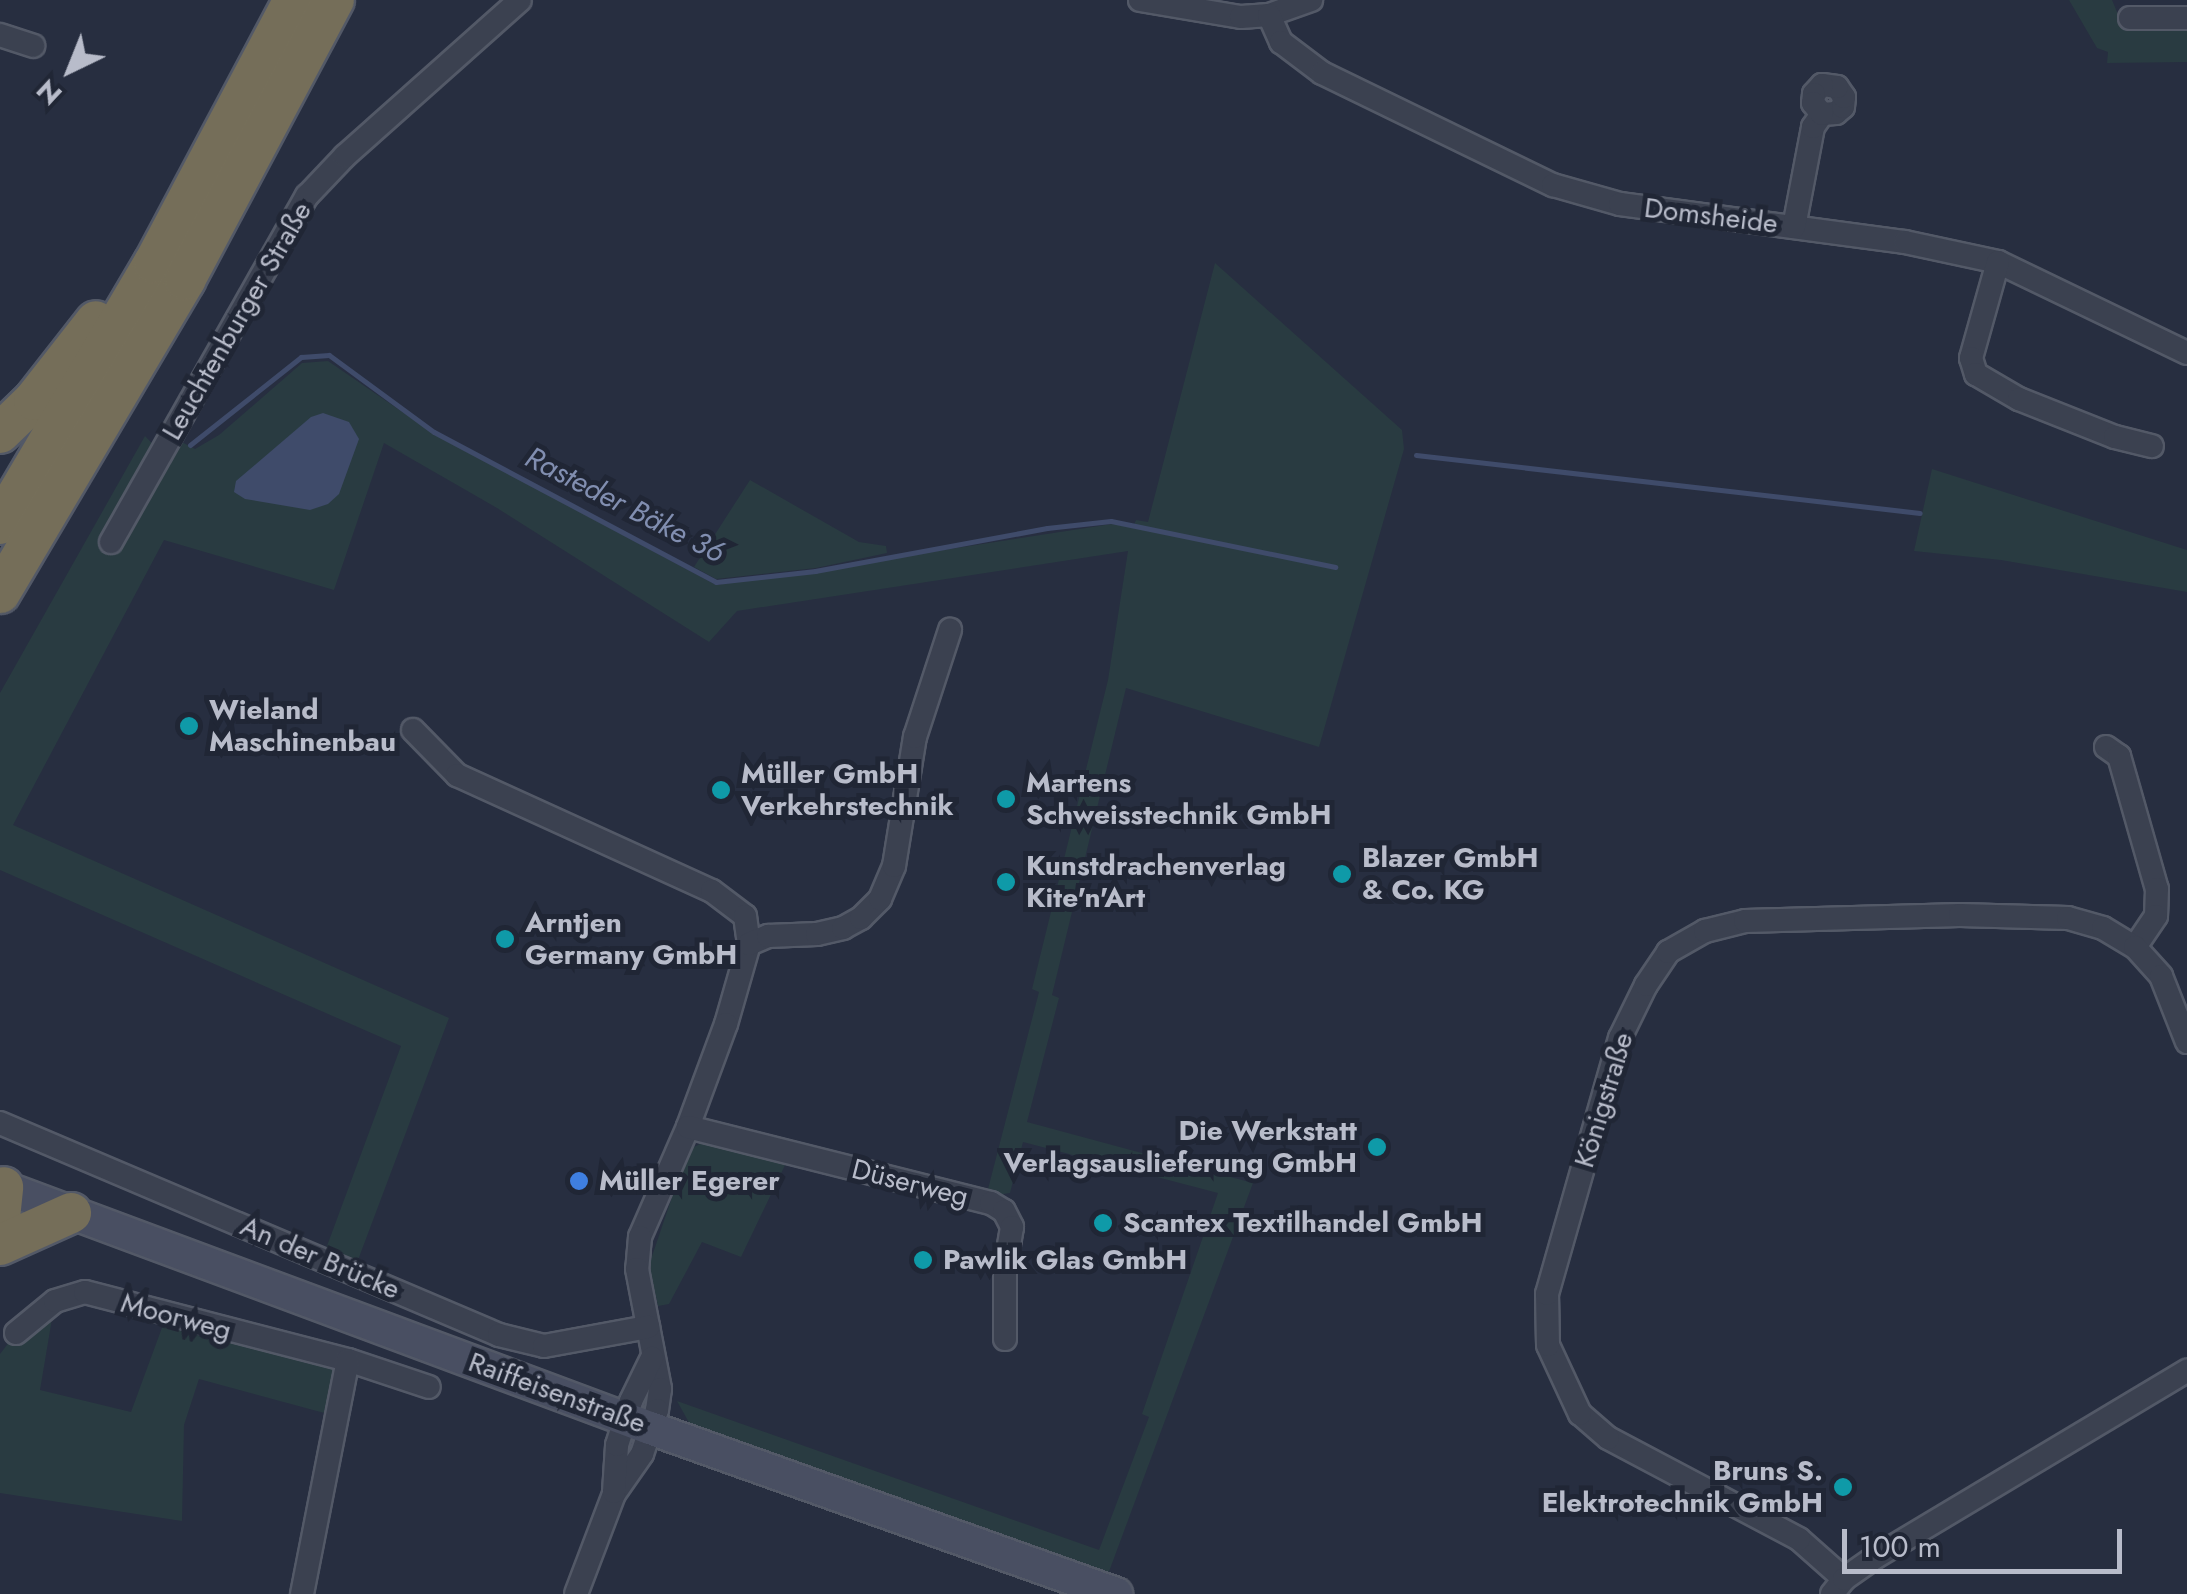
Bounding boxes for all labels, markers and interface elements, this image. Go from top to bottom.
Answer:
north arrow [20,20,120,120]
text: N [27,70,71,115]
street label: Domsheide [1642,191,1780,241]
street label: Leuchtenburger Straße [155,196,319,446]
water label: Rasteder Bäke 36 [519,439,731,571]
place label: Wieland Maschinenbau [209,693,396,759]
marker: Wieland Maschinenbau [178,715,200,737]
place label: Müller GmbH Verkehrstechnik [741,757,954,823]
place label: Martens Schweisstechnik GmbH [1026,766,1331,832]
marker: Müller GmbH Verkehrstechnik [710,779,732,801]
marker: Martens Schweisstechnik GmbH [995,788,1017,810]
place label: Blazer GmbH & Co. KG [1362,841,1538,907]
place label: Kunstdrachenverlag Kite'n'Art [1026,849,1286,915]
marker: Blazer GmbH & Co. KG [1331,863,1353,885]
marker: Kunstdrachenverlag Kite'n'Art [995,871,1017,893]
place label: Arntjen Germany GmbH [525,906,737,972]
marker: Arntjen Germany GmbH [494,928,516,950]
street label: Königstraße [1568,1028,1640,1172]
place label: Die Werkstatt Verlagsauslieferung GmbH [1003,1114,1357,1180]
marker: Die Werkstatt Verlagsauslieferung GmbH [1366,1136,1388,1158]
street label: Düserweg [848,1152,972,1214]
place label: Müller Egerer [599,1164,780,1198]
marker: Müller Egerer [568,1170,590,1192]
place label: Scantex Textilhandel GmbH [1123,1206,1482,1240]
street label: An der Brücke [235,1209,405,1307]
marker: Scantex Textilhandel GmbH [1092,1212,1114,1234]
place label: Pawlik Glas GmbH [943,1243,1187,1277]
marker: Pawlik Glas GmbH [912,1249,934,1271]
street label: Moorweg [117,1286,235,1348]
street label: Raiffeisenstraße [464,1345,650,1441]
place label: Bruns S. Elektrotechnik GmbH [1542,1454,1823,1520]
marker: Bruns S. Elektrotechnik GmbH [1832,1476,1854,1498]
scale bar [1847,1509,2127,1571]
text: 100 m [1859,1525,1941,1568]

